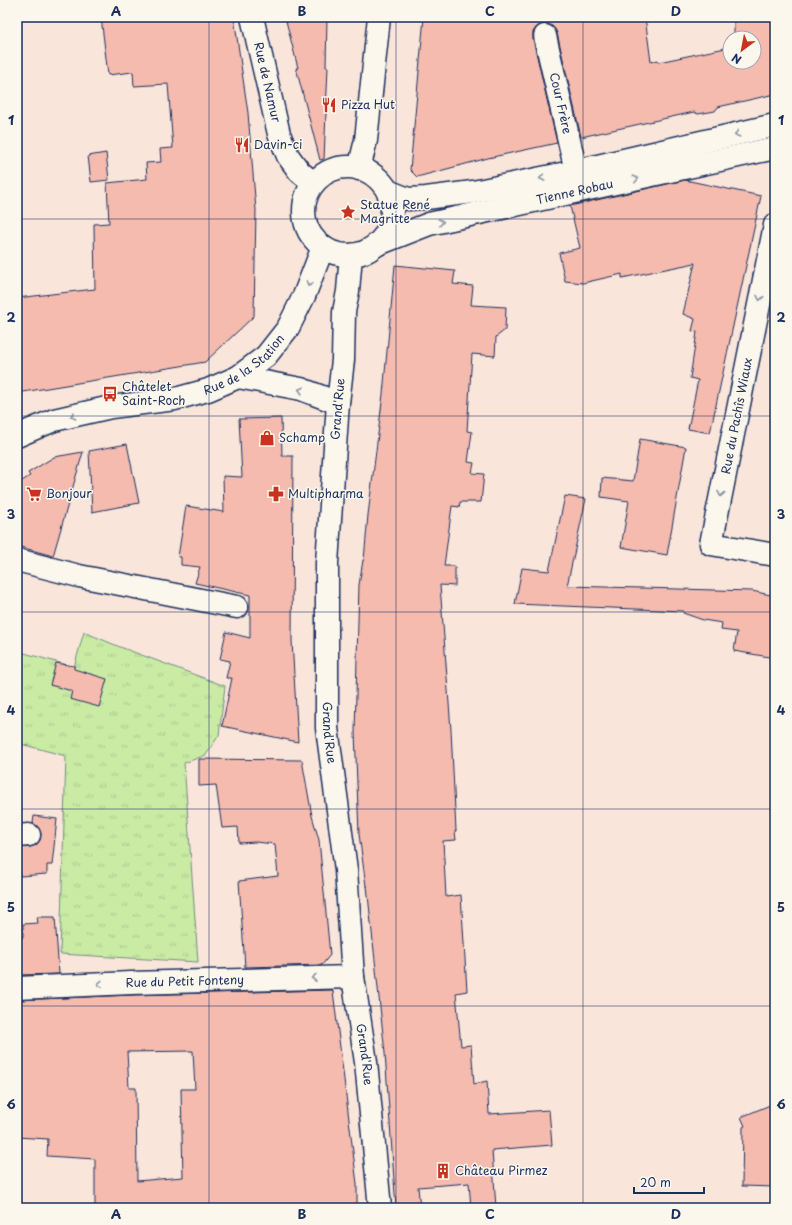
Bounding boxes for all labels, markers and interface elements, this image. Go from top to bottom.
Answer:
text: A [111,1,121,20]
text: B [298,1,307,20]
text: C [485,1,495,20]
text: D [671,1,681,20]
north arrow [722,30,762,70]
street label: Rue de Namur [250,40,286,124]
text: N [728,49,745,68]
street label: Cour Frère [546,71,577,136]
place label: Pizza Hut [341,95,395,113]
restaurant icon: Pizza Hut [320,96,338,114]
text: 1 [8,110,14,129]
text: 1 [778,110,784,129]
one-way arrow [734,129,740,137]
place label: Davin-ci [254,135,302,153]
restaurant icon: Davin-ci [233,136,251,154]
one-way arrow [539,173,545,181]
street label: Tienne Robau [534,174,615,208]
one-way arrow [633,175,639,183]
place label: Statue René Magritte [360,195,431,227]
place icon: Statue René Magritte [339,203,357,221]
one-way arrow [437,218,444,226]
one-way arrow [305,280,313,287]
one-way arrow [756,295,765,301]
text: 2 [6,307,16,326]
text: 2 [776,307,786,326]
street label: Rue de la Station [201,330,288,399]
street label: Rue du Pachîs Wiaux [716,356,756,475]
place label: Châtelet Saint-Roch [122,377,186,409]
street label: Grand'Rue [325,377,349,441]
bus stop icon: Châtelet Saint-Roch [101,385,119,403]
one-way arrow [298,386,305,394]
one-way arrow [70,411,77,420]
place label: Schamp [279,428,325,446]
shop icon: Schamp [258,429,276,447]
place label: Bonjour [46,484,92,502]
place label: Multipharma [288,484,364,502]
supermarket icon: Bonjour [25,485,43,503]
pharmacy icon: Multipharma [267,485,285,503]
one-way arrow [717,491,726,497]
text: 3 [7,504,16,523]
text: 3 [777,504,786,523]
text: 4 [7,700,16,719]
text: 4 [777,700,786,719]
street label: Grand'Rue [319,702,342,765]
text: 5 [7,897,15,916]
text: 5 [777,897,785,916]
street label: Rue du Petit Fonteny [125,970,244,991]
one-way arrow [311,973,317,982]
one-way arrow [97,980,103,988]
street label: Grand'Rue [352,1022,378,1086]
text: 6 [6,1094,16,1113]
text: 6 [776,1094,786,1113]
place label: Château Pirmez [455,1161,548,1179]
building icon: Château Pirmez [434,1162,452,1180]
scale bar [634,1169,704,1195]
text: 20 m [640,1173,671,1191]
text: A [111,1204,121,1223]
text: B [298,1204,307,1223]
text: C [485,1204,495,1223]
text: D [671,1204,681,1223]

